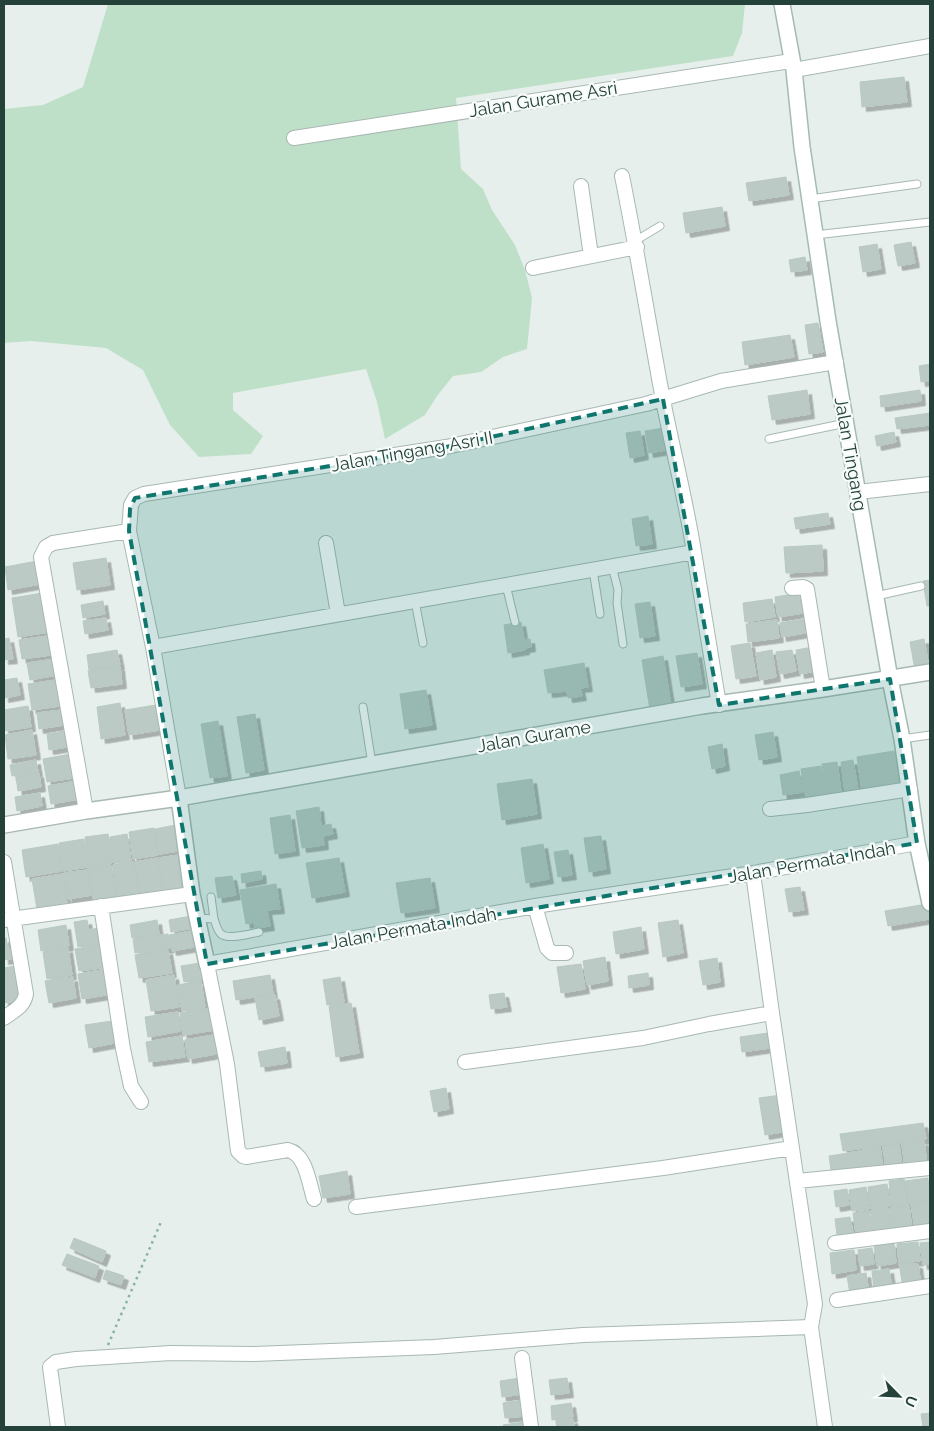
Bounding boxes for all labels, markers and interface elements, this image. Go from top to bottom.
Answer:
street label: Jalan Gurame Asri [467,77,619,121]
street label: Jalan Tingang [831,395,871,513]
street label: Jalan Tingang Asri II [329,426,495,476]
street label: Jalan Gurame [476,716,593,756]
street label: Jalan Permata Indah [727,837,897,887]
street label: Jalan Permata Indah [328,903,498,953]
north arrow [874,1371,924,1421]
text: U [901,1393,920,1409]

